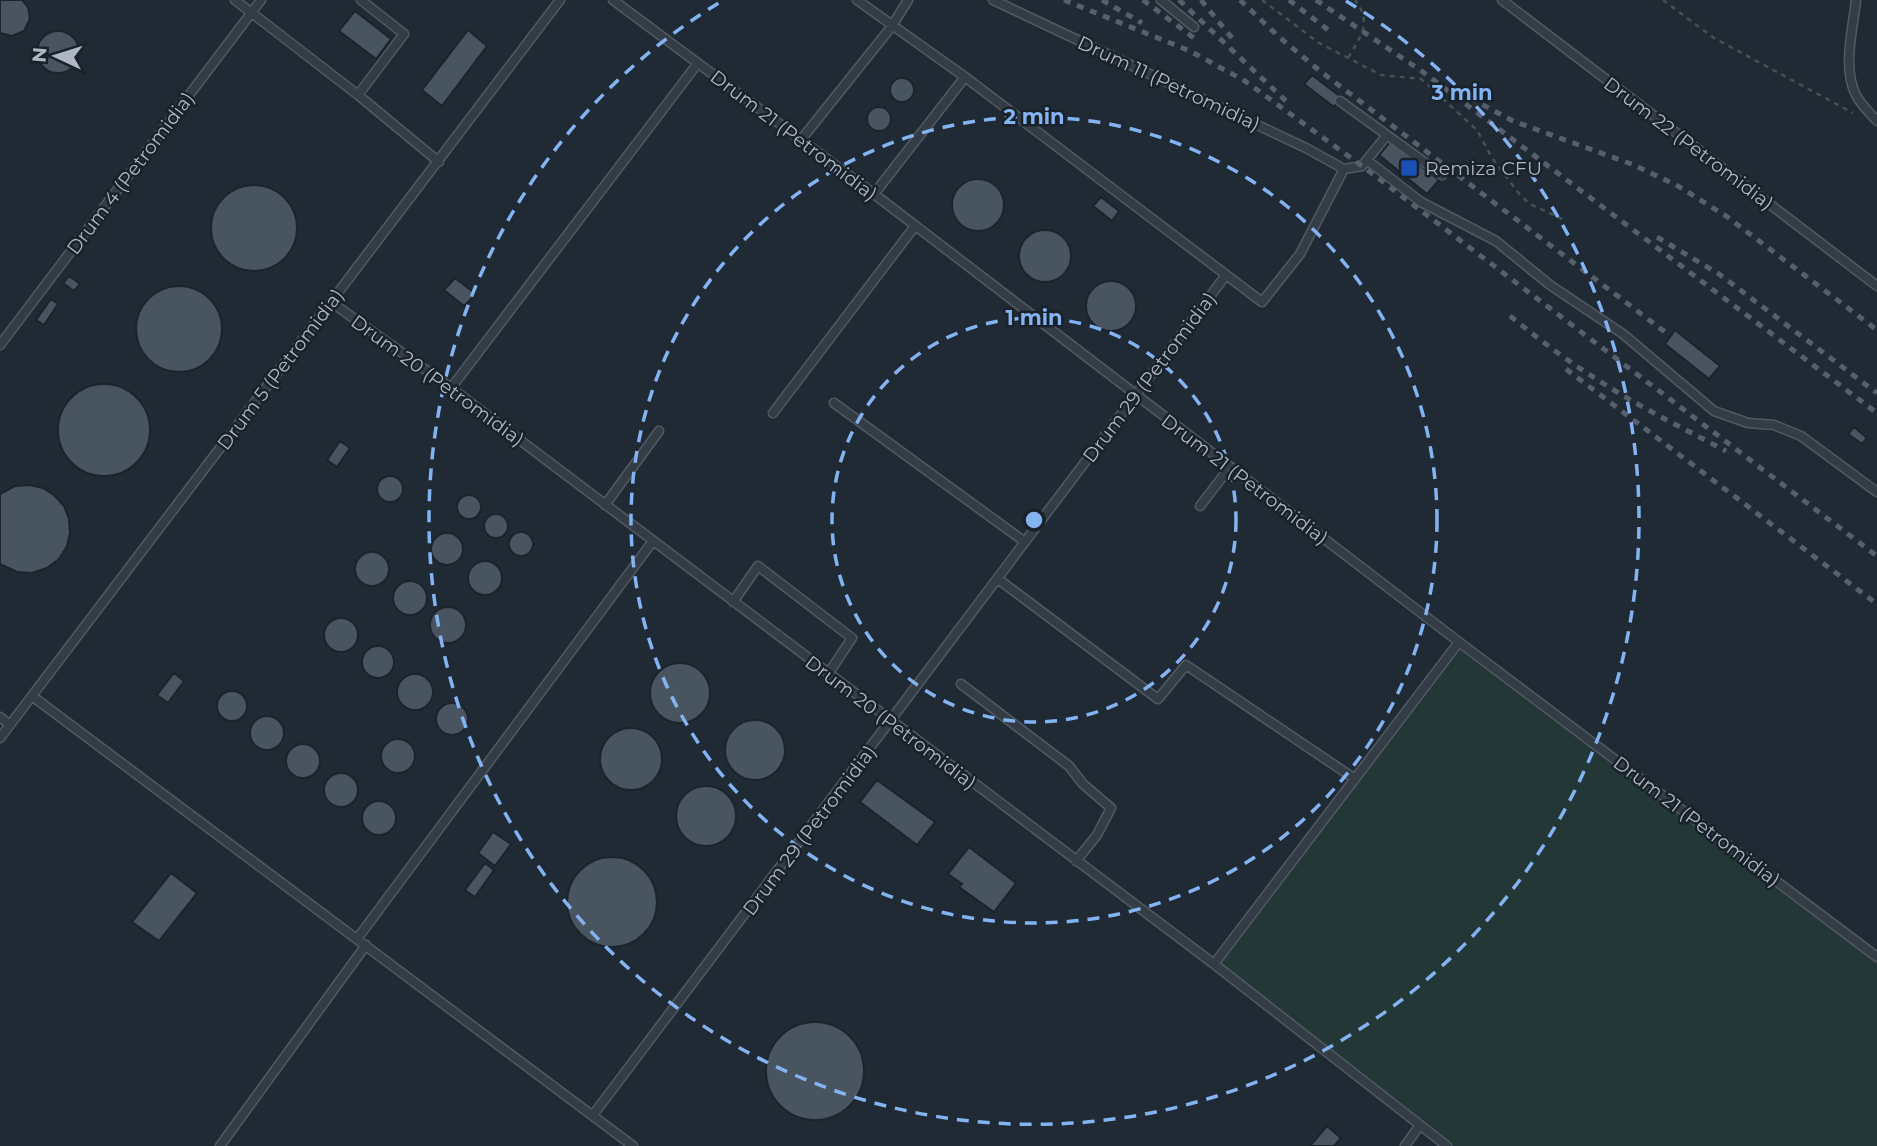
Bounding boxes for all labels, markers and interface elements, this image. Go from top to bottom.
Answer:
north arrow [21,21,91,91]
street label: Drum 11 (Petromidia) [1074,31,1264,136]
text: N [28,46,52,63]
street label: Drum 21 (Petromidia) [706,65,882,206]
street label: Drum 22 (Petromidia) [1599,72,1778,215]
text: 3 min [1430,80,1493,105]
street label: Drum 4 (Petromidia) [62,87,199,259]
text: 2 min [1003,104,1065,129]
place label: Remiza CFU [1425,157,1542,180]
marker: Remiza CFU [1399,158,1419,178]
street label: Drum 5 (Petromidia) [212,284,349,454]
street label: Drum 29 (Petromidia) [1078,288,1221,467]
text: 1 min [1005,305,1063,330]
street label: Drum 20 (Petromidia) [347,310,529,451]
street label: Drum 21 (Petromidia) [1157,409,1333,550]
centre of rings [1022,508,1046,532]
street label: Drum 20 (Petromidia) [801,651,981,794]
street label: Drum 29 (Petromidia) [738,741,881,920]
street label: Drum 21 (Petromidia) [1609,751,1785,892]

